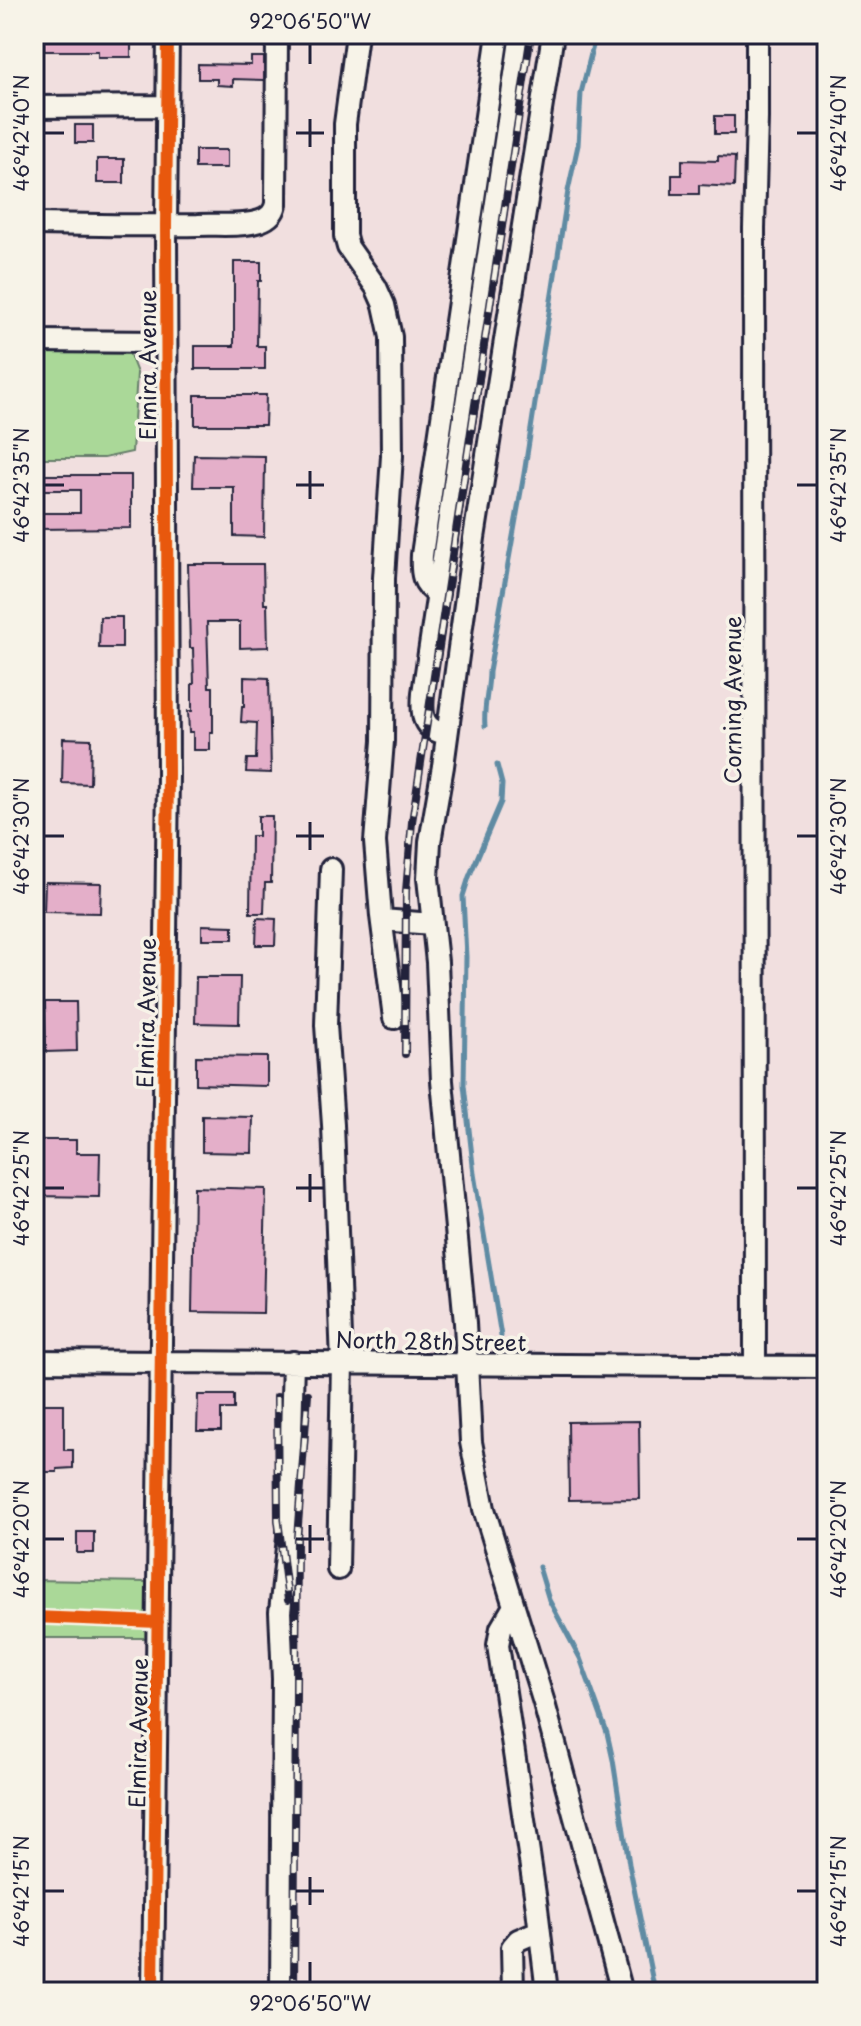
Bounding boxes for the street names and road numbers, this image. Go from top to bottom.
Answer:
street label: Elmira Avenue [130,290,163,440]
street label: Corning Avenue [715,616,748,784]
street label: Elmira Avenue [127,938,163,1088]
street label: North 28th Street [335,1322,527,1358]
street label: Elmira Avenue [119,1658,155,1808]

